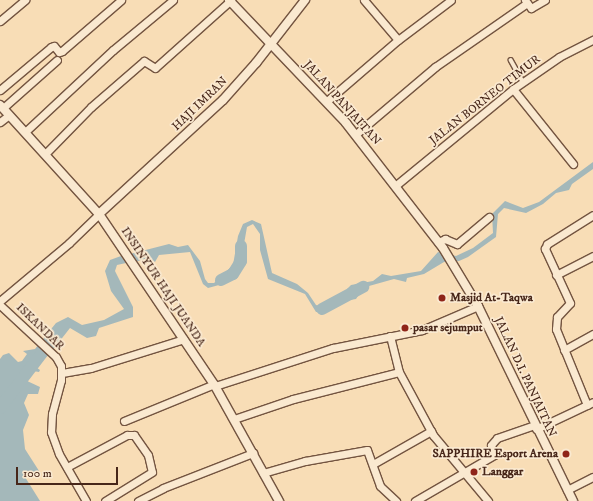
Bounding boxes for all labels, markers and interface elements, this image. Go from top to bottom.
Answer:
street label: JALAN BORNEO TIMUR [427,52,543,148]
street label: JALAN PANJAITAN [300,58,384,148]
street label: HAJI IMRAN [169,74,231,134]
street label: INSINYUR HAJI JUANDA [118,225,208,349]
place label: Masjid At-Taqwa [450,291,533,305]
marker: Masjid At-Taqwa [437,293,447,303]
street label: ISKANDAR [13,300,67,354]
street label: JALAN D.I. PANJAITAN [491,315,559,439]
place label: pasar sejumput [413,321,483,335]
marker: pasar sejumput [400,323,410,333]
place label: SAPPHIRE Esport Arena [432,447,558,461]
marker: SAPPHIRE Esport Arena [561,449,571,459]
scale bar [18,459,120,485]
place label: Langgar [482,465,523,479]
text: 100 m [23,466,52,481]
marker: Langgar [469,467,479,477]

